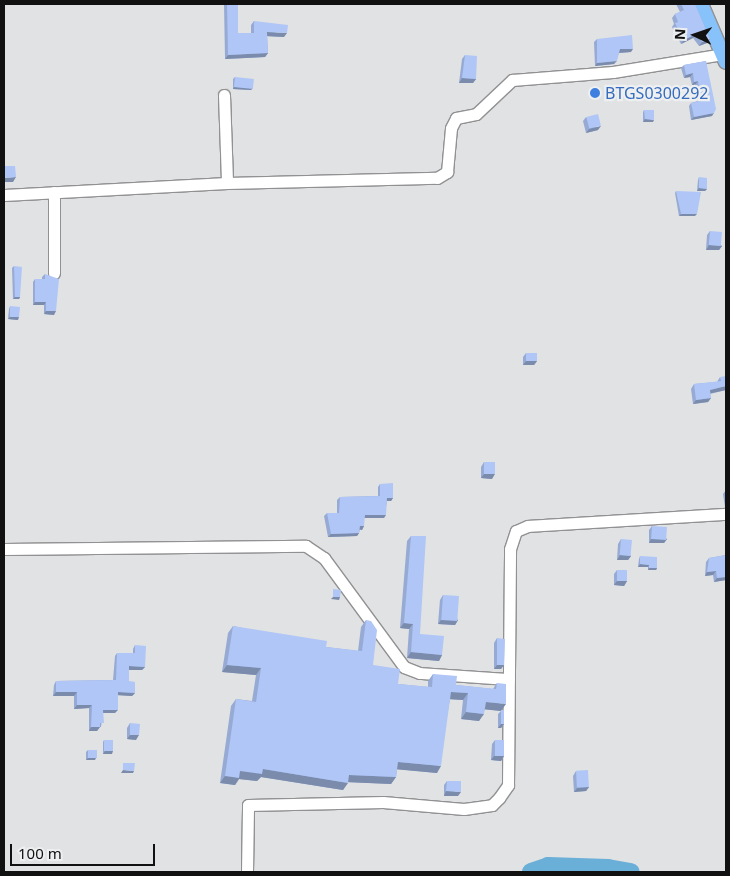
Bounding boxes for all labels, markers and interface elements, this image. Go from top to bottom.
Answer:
north arrow [670,10,720,60]
text: N [670,28,689,40]
place label: BTGS0300292 [605,83,708,103]
marker: BTGS0300292 [589,87,601,99]
scale bar [12,834,158,866]
text: 100 m [18,843,62,863]

